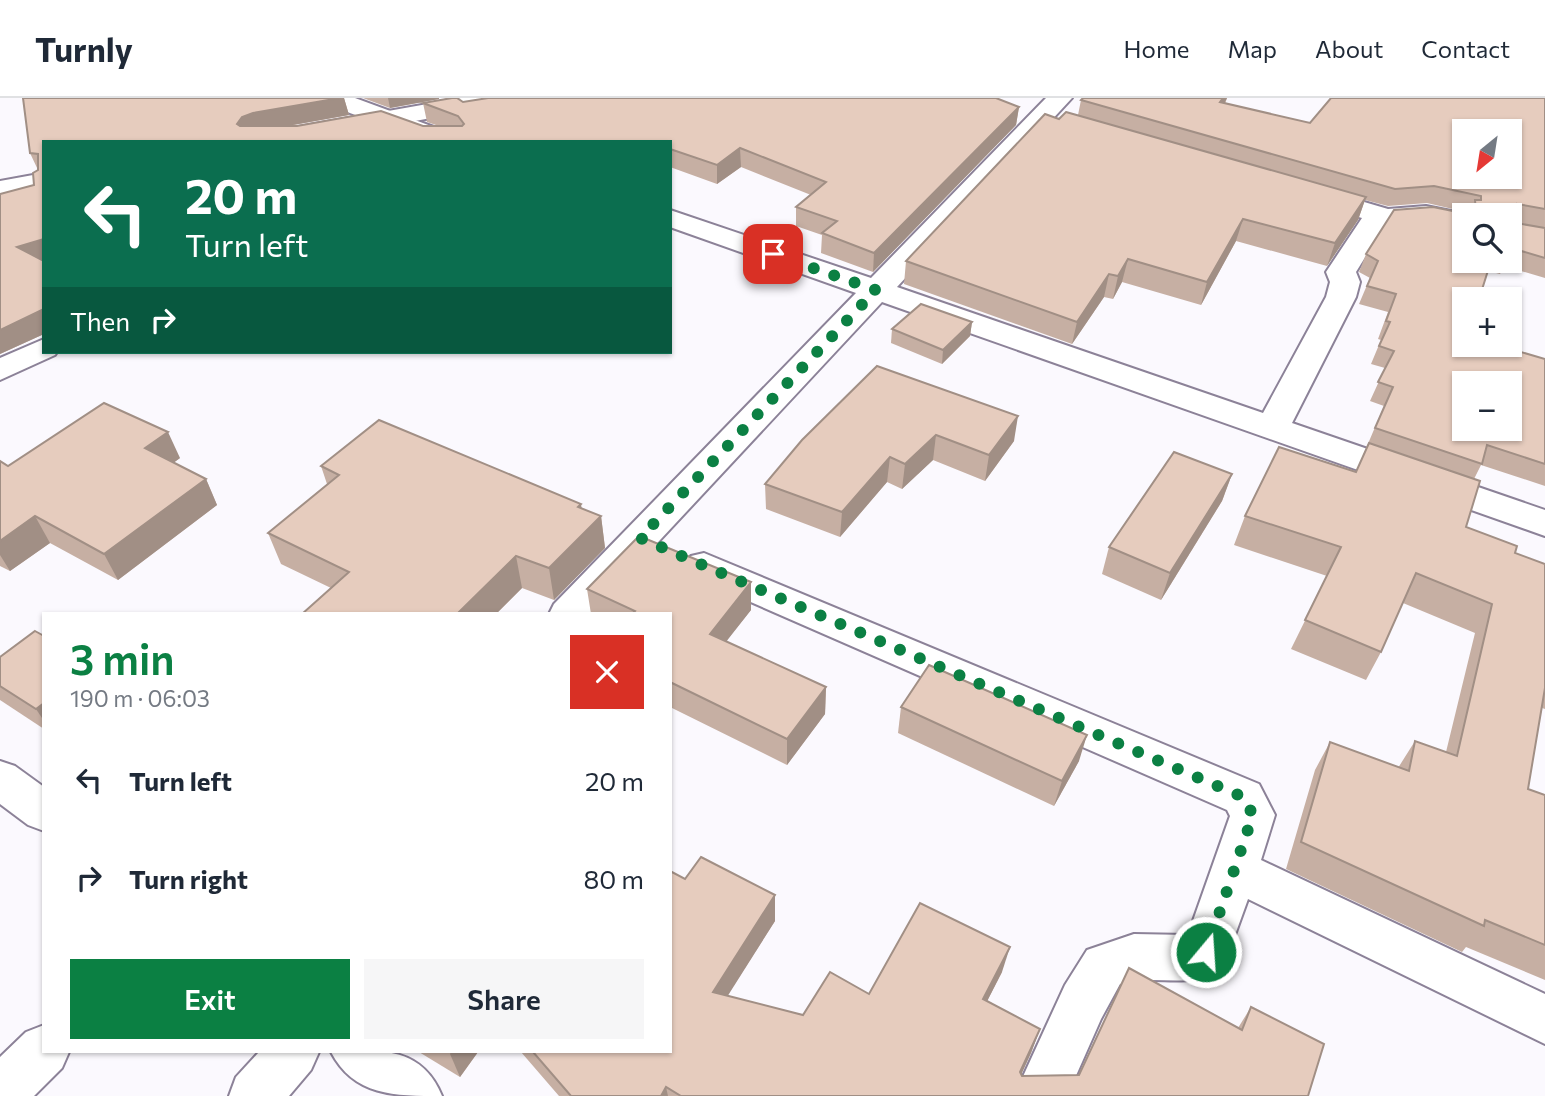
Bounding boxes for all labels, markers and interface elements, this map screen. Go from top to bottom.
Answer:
text: Turnly [35,28,133,69]
text: Home [1124,34,1190,63]
text: Map [1228,34,1277,63]
text: About [1315,34,1383,63]
text: Contact [1421,34,1510,63]
north arrow [1452,119,1522,189]
map controls [1452,119,1522,441]
text: 20 m [185,164,297,224]
icon: left [70,168,161,259]
button: search [1452,203,1522,273]
text: Turn left [185,224,309,264]
pin [743,224,803,284]
icon: arrive [754,235,792,273]
button: + [1452,287,1522,357]
icon: right [144,301,182,339]
text: Then [70,305,130,336]
button: − [1452,371,1522,441]
text: 3 min [70,632,175,684]
button: close [570,635,644,709]
text: 190 m · 06:03 [70,684,210,712]
icon: left [70,761,108,799]
text: Turn left [129,765,232,796]
text: 20 m [585,765,644,796]
icon: right [70,859,108,897]
text: Turn right [129,863,248,894]
text: 80 m [584,863,644,894]
position arrow [1169,915,1243,989]
button: Exit [70,959,350,1039]
button: Share [364,959,644,1039]

